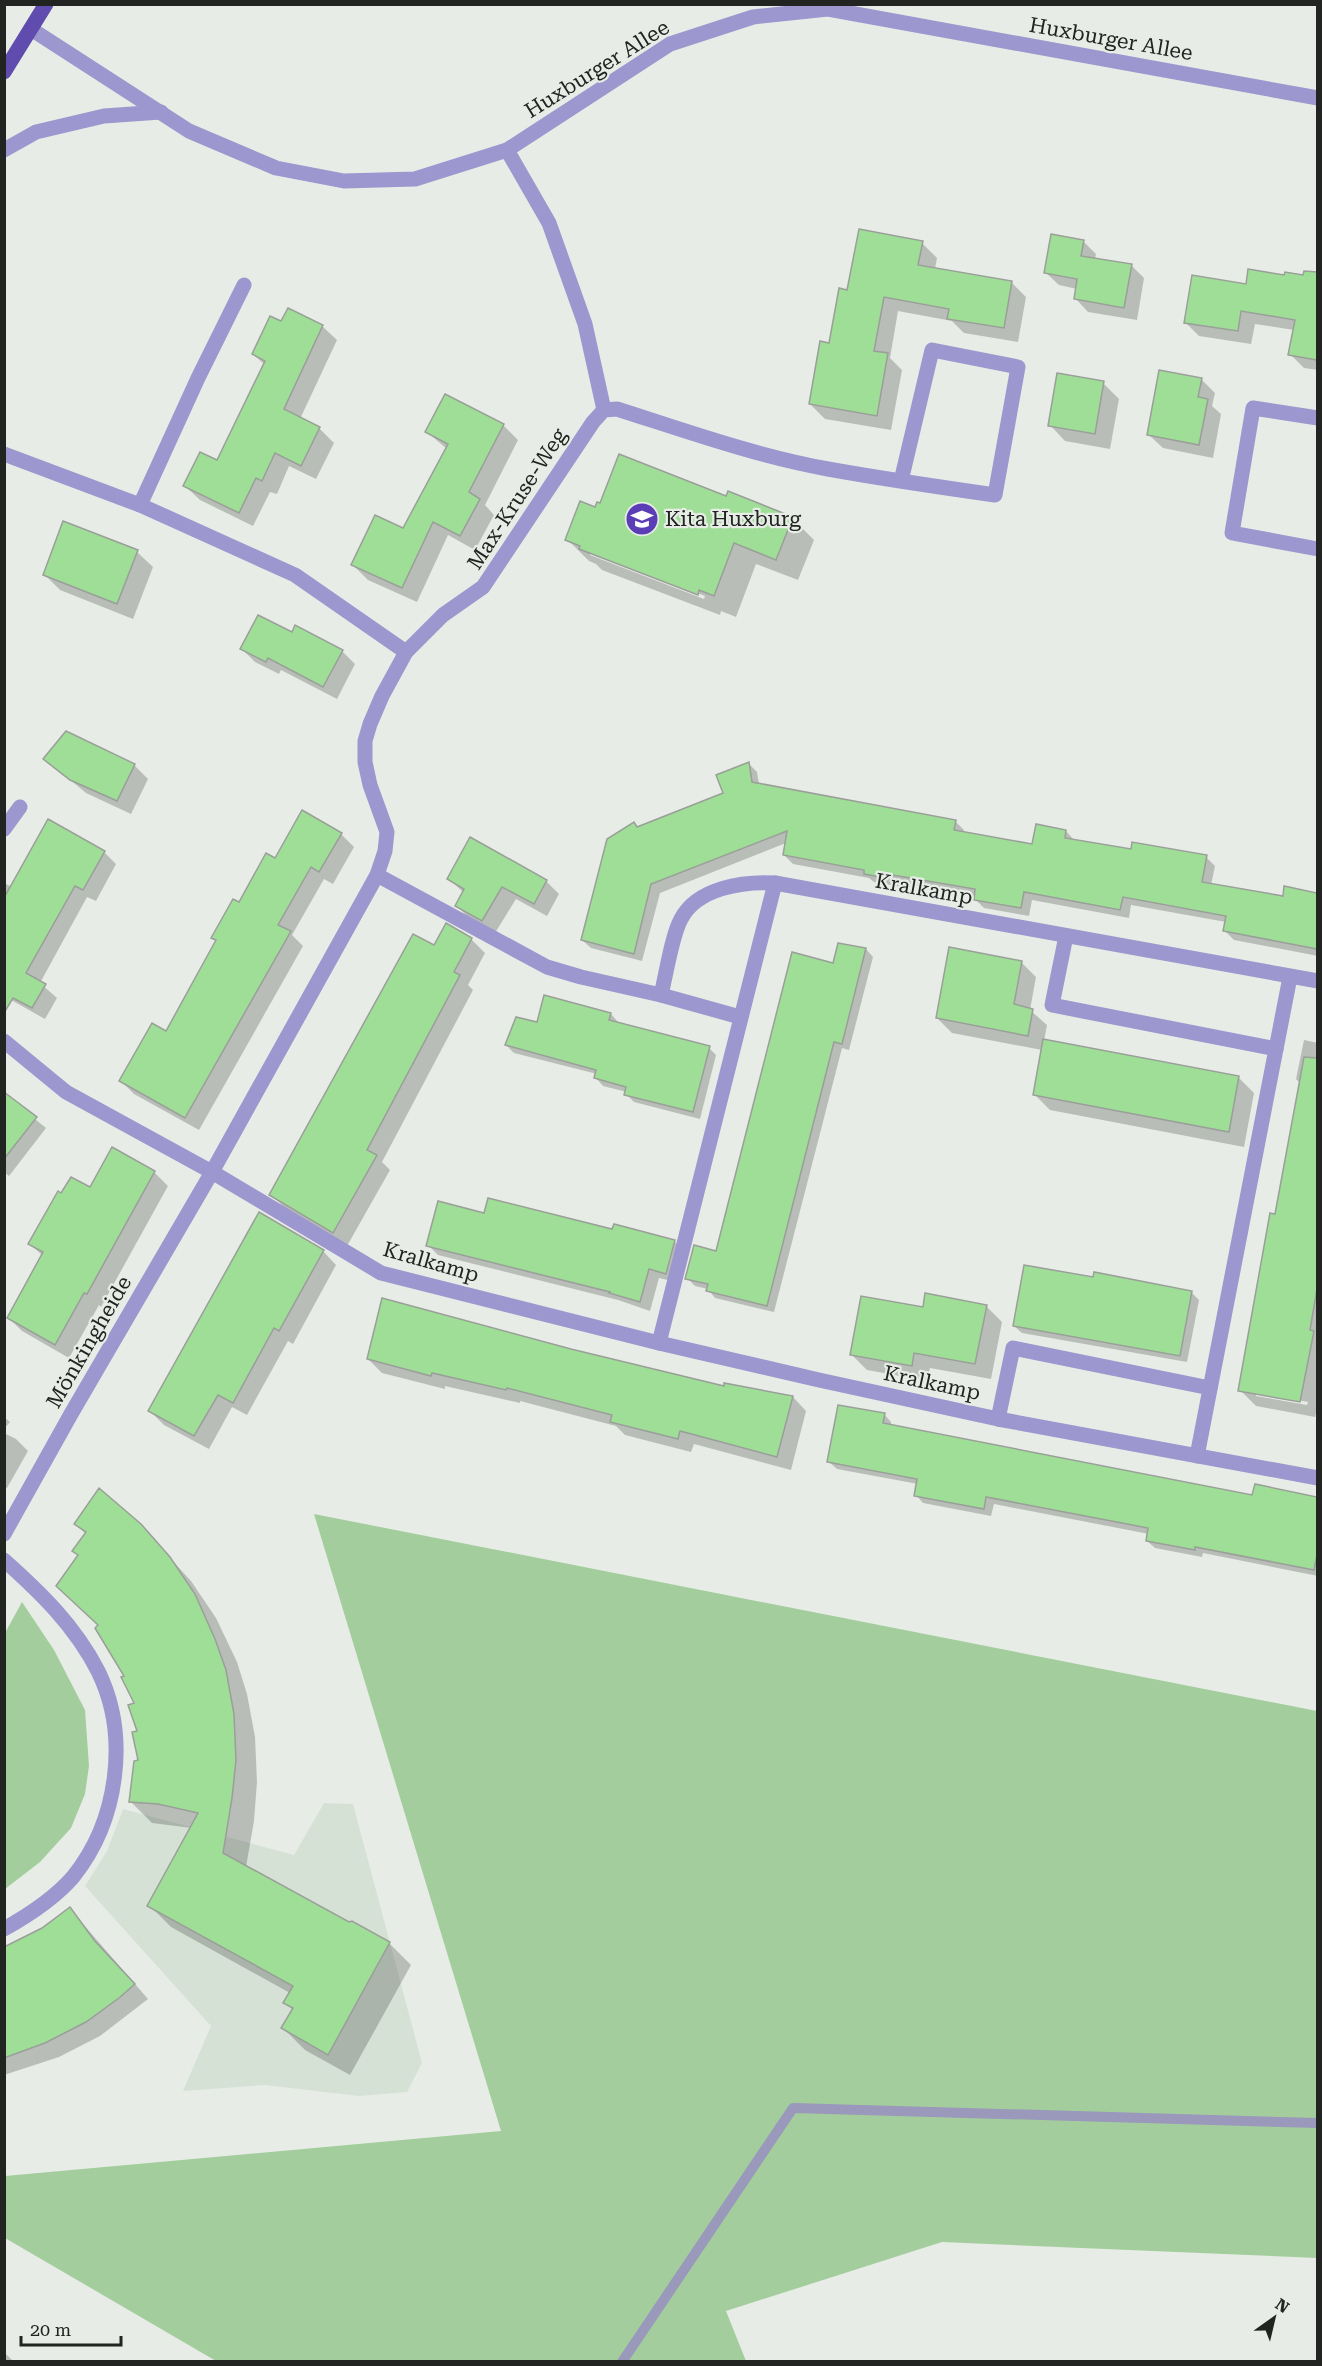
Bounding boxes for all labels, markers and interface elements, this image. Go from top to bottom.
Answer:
street label: Huxburger Allee [1027,13,1195,65]
street label: Huxburger Allee [520,15,674,123]
street label: Max-Kruse-Weg [462,424,572,574]
school or university icon: Kita Huxburg [624,501,660,537]
place label: Kita Huxburg [665,507,801,531]
street label: Kralkamp [873,869,975,909]
street label: Kralkamp [380,1237,482,1287]
street label: Mönkingheide [42,1272,136,1412]
street label: Kralkamp [881,1361,983,1405]
north arrow [1244,2288,1304,2348]
text: N [1272,2295,1293,2317]
scale bar [21,2309,122,2347]
text: 20 m [30,2319,71,2340]

